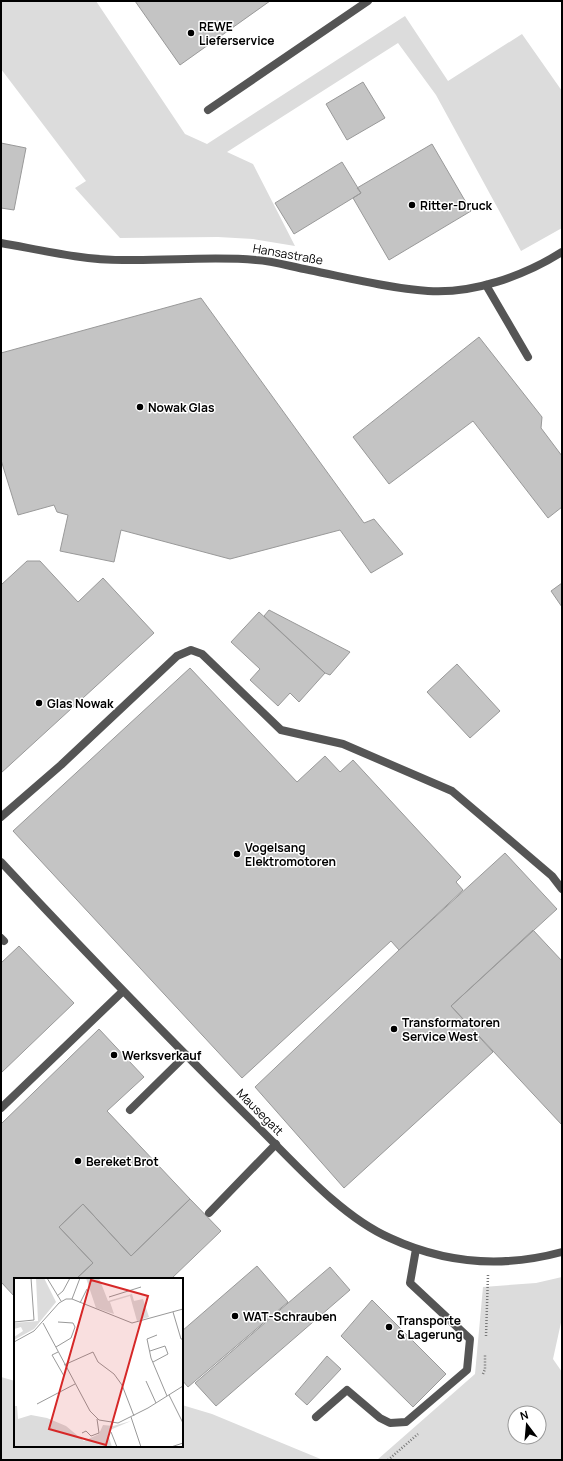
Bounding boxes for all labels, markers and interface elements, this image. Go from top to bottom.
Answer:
place label: REWE Lieferservice [199,18,275,49]
marker: REWE Lieferservice [186,28,196,38]
place label: Ritter-Druck [420,197,493,214]
marker: Ritter-Druck [407,200,417,210]
street label: Hansastraße [252,239,324,269]
place label: Nowak Glas [148,399,215,416]
marker: Nowak Glas [135,402,145,412]
place label: Glas Nowak [47,695,114,712]
marker: Glas Nowak [34,698,44,708]
place label: Vogelsang Elektromotoren [245,839,336,870]
marker: Vogelsang Elektromotoren [232,849,242,859]
place label: Transformatoren Service West [402,1014,500,1045]
marker: Transformatoren Service West [389,1024,399,1034]
place label: Werksverkauf [122,1047,202,1064]
marker: Werksverkauf [109,1050,119,1060]
street label: Mausegatt [233,1085,287,1139]
place label: Bereket Brot [86,1153,159,1170]
marker: Bereket Brot [73,1156,83,1166]
inset map [14,1278,183,1447]
place label: WAT-Schrauben [243,1308,337,1325]
marker: WAT-Schrauben [230,1311,240,1321]
place label: Transporte & Lagerung [397,1312,463,1343]
marker: Transporte & Lagerung [384,1322,394,1332]
north arrow [507,1405,547,1445]
text: N [518,1407,530,1423]

